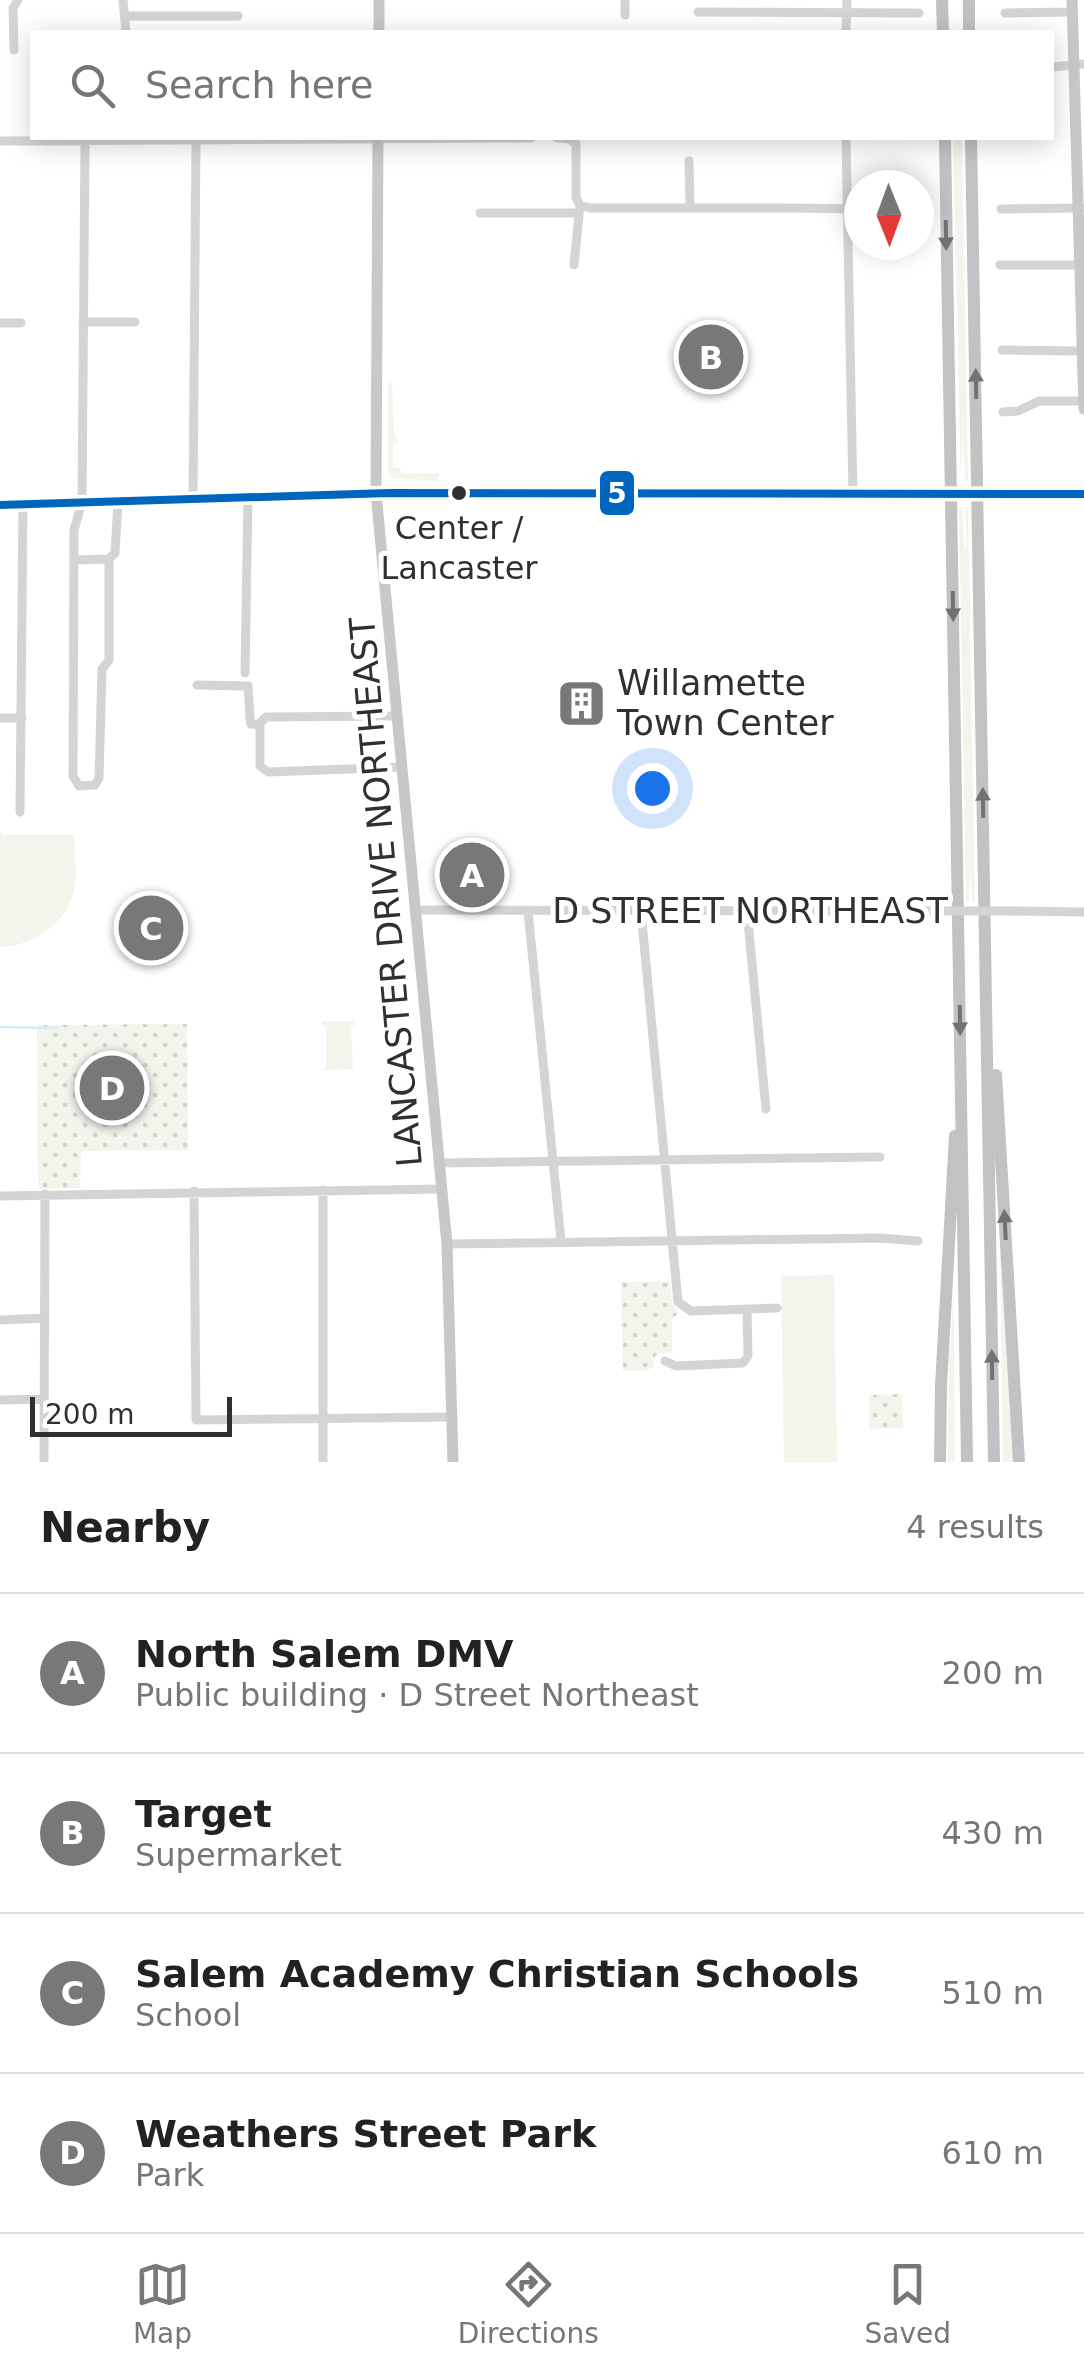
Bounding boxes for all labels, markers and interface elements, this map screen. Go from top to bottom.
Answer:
search box [30,30,1054,140]
icon: search [65,58,120,113]
text: Search here [145,63,373,107]
north arrow [844,170,934,260]
one-way arrow [938,219,954,251]
pin: B [678,320,744,394]
one-way arrow [967,367,983,399]
line badge: 5 [598,469,636,517]
text: 5 [607,477,627,510]
marker: Center / Lancaster [449,483,469,503]
place label: Center / Lancaster [381,509,538,587]
one-way arrow [945,590,961,622]
street label: LANCASTER DRIVE NORTHEAST [342,615,430,1168]
place label: Willamette Town Center [616,663,834,743]
building icon: Willamette Town Center [556,677,608,729]
your location [627,763,678,814]
one-way arrow [975,786,991,818]
pin: A [440,838,504,912]
pin: C [118,890,184,966]
street label: D STREET NORTHEAST [552,891,948,931]
one-way arrow [952,1004,968,1036]
pin: D [80,1050,144,1126]
one-way arrow [997,1208,1013,1240]
one-way arrow [984,1348,1000,1380]
scale bar [30,1392,232,1436]
text: 200 m [45,1398,135,1431]
text: Nearby [40,1503,210,1552]
text: 4 results [906,1508,1044,1546]
text: North Salem DMV [135,1632,514,1676]
text: A [60,1654,85,1692]
text: 200 m [942,1654,1044,1692]
text: Public building · D Street Northeast [135,1676,699,1714]
text: Target [135,1792,272,1836]
text: B [60,1814,85,1852]
text: 430 m [942,1814,1044,1852]
text: Supermarket [135,1836,342,1874]
text: Salem Academy Christian Schools [135,1952,859,1996]
text: C [61,1974,84,2012]
text: 510 m [942,1974,1044,2012]
text: School [135,1996,241,2034]
text: Weathers Street Park [135,2112,596,2156]
text: D [59,2134,86,2172]
text: 610 m [942,2134,1044,2172]
text: Park [135,2156,204,2194]
tab: Map [133,2257,192,2350]
tab: Directions [458,2257,599,2350]
tab: Saved [865,2257,951,2350]

